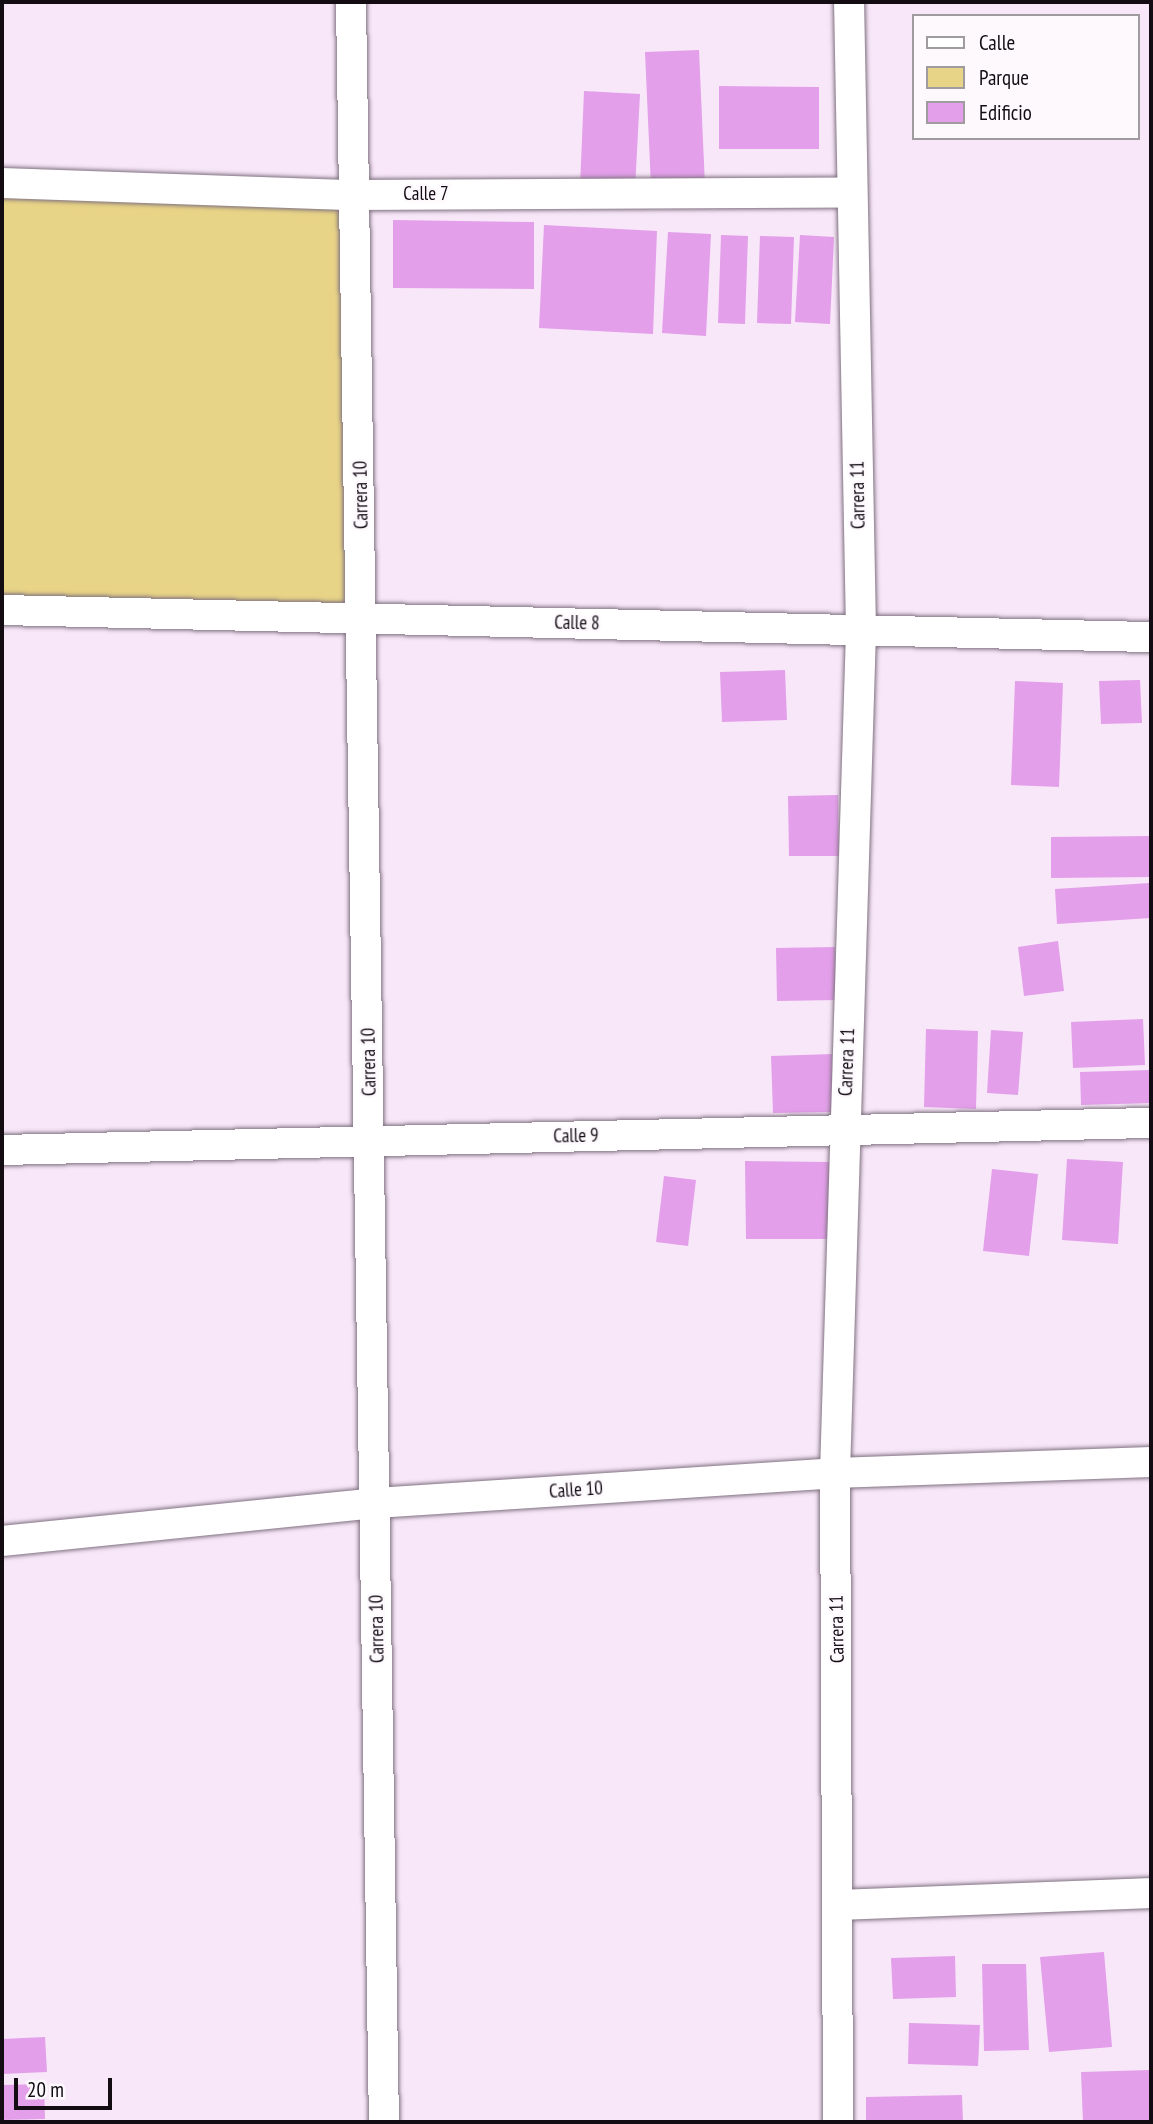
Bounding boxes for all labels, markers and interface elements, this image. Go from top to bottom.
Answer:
legend [912,14,1139,140]
text: Calle [979,29,1015,56]
text: Parque [979,64,1029,91]
text: Edificio [979,99,1032,126]
street label: Calle 7 [403,183,449,205]
street label: Carrera 10 [349,461,373,529]
street label: Carrera 11 [846,461,870,529]
street label: Calle 8 [554,611,600,635]
street label: Carrera 11 [834,1027,860,1097]
street label: Carrera 10 [357,1028,381,1096]
street label: Calle 9 [553,1124,599,1148]
street label: Calle 10 [548,1477,604,1503]
street label: Carrera 10 [365,1595,389,1663]
street label: Carrera 11 [825,1595,849,1663]
scale bar [18,2064,116,2108]
text: 20 m [27,2076,64,2103]

